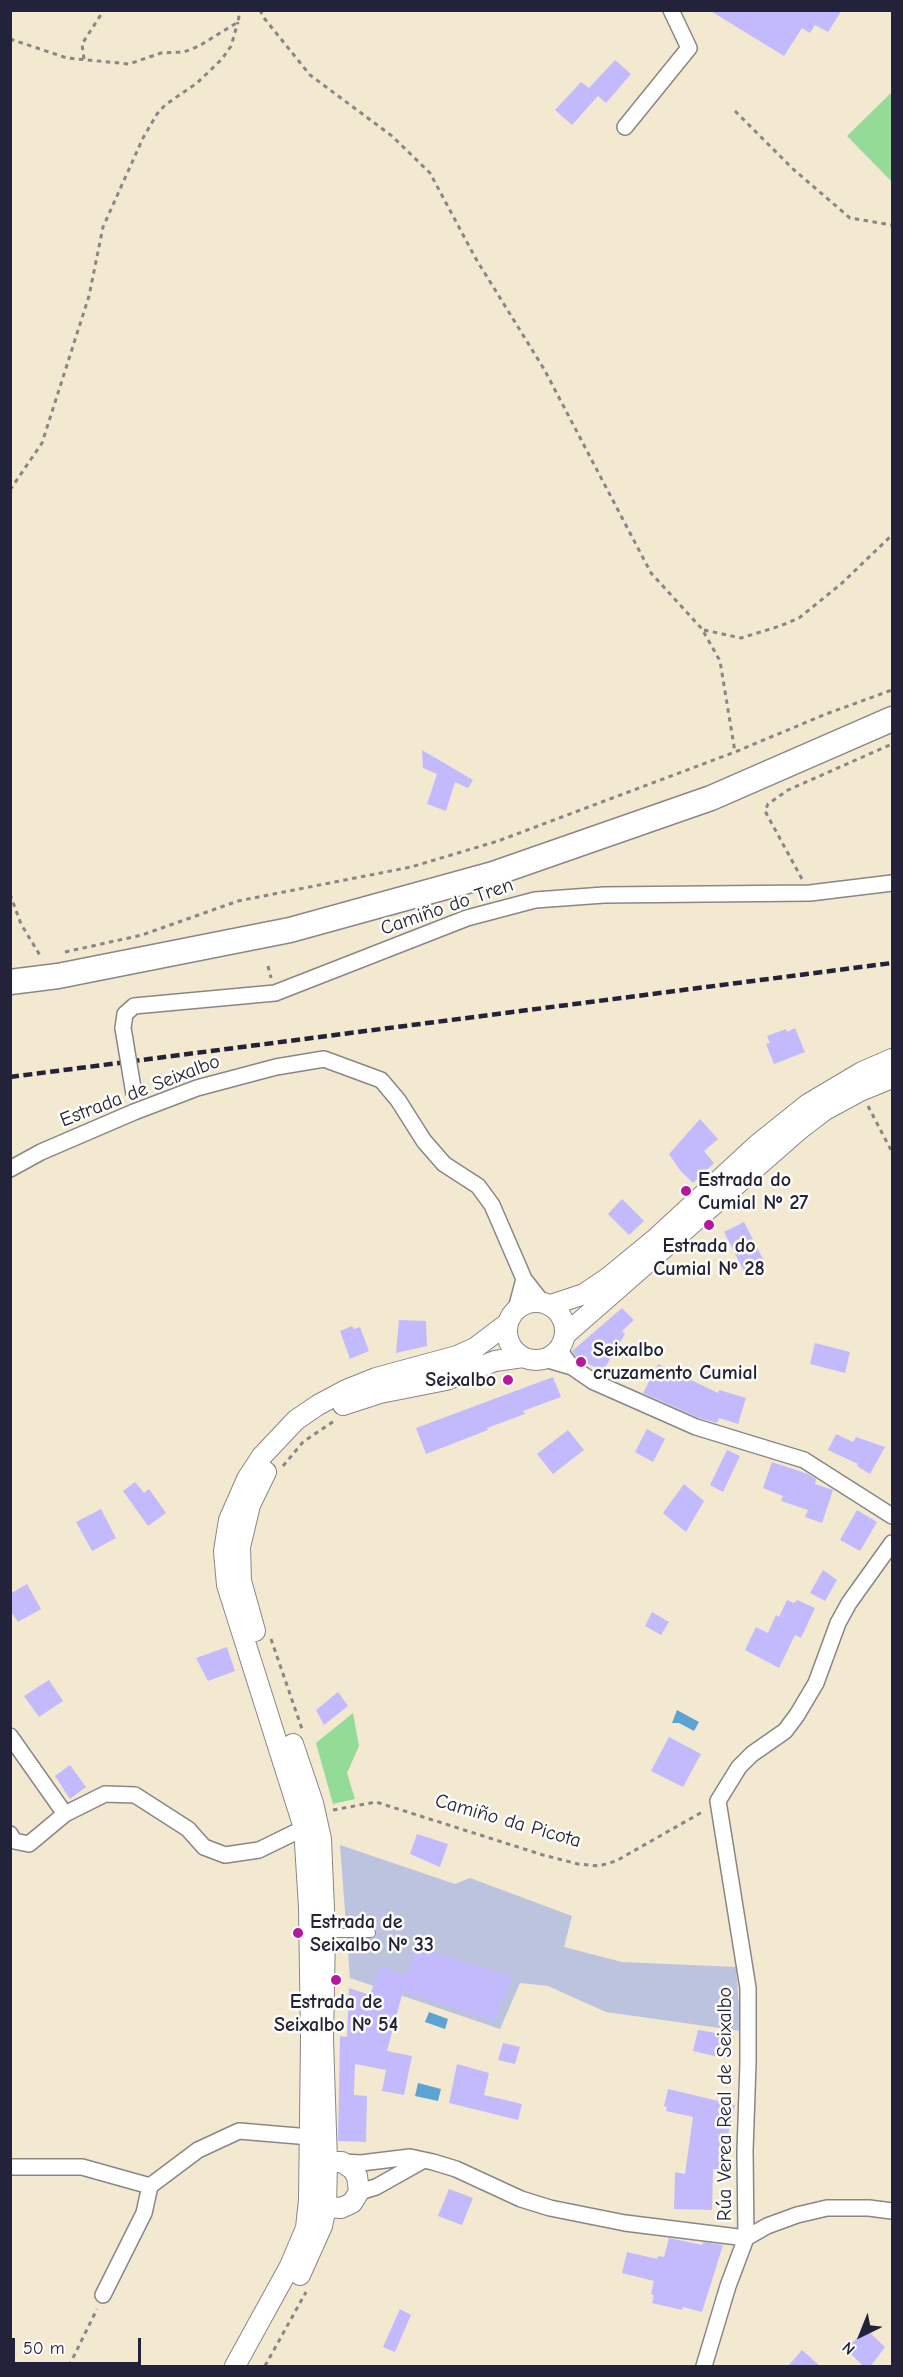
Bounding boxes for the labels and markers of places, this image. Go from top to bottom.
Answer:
place label: Estrada do Cumial Nº 27 [698,1168,808,1215]
marker: Estrada do Cumial Nº 27 [679,1184,693,1198]
marker: Estrada do Cumial Nº 28 [702,1218,716,1232]
place label: Estrada do Cumial Nº 28 [653,1234,765,1281]
place label: Seixalbo cruzamento Cumial [593,1338,757,1385]
marker: Seixalbo cruzamento Cumial [574,1355,588,1369]
place label: Seixalbo [425,1368,496,1392]
marker: Seixalbo [501,1373,515,1387]
place label: Estrada de Seixalbo Nº 33 [310,1910,434,1957]
marker: Estrada de Seixalbo Nº 33 [291,1926,305,1940]
marker: Estrada de Seixalbo Nº 54 [329,1973,343,1987]
place label: Estrada de Seixalbo Nº 54 [274,1990,398,2037]

